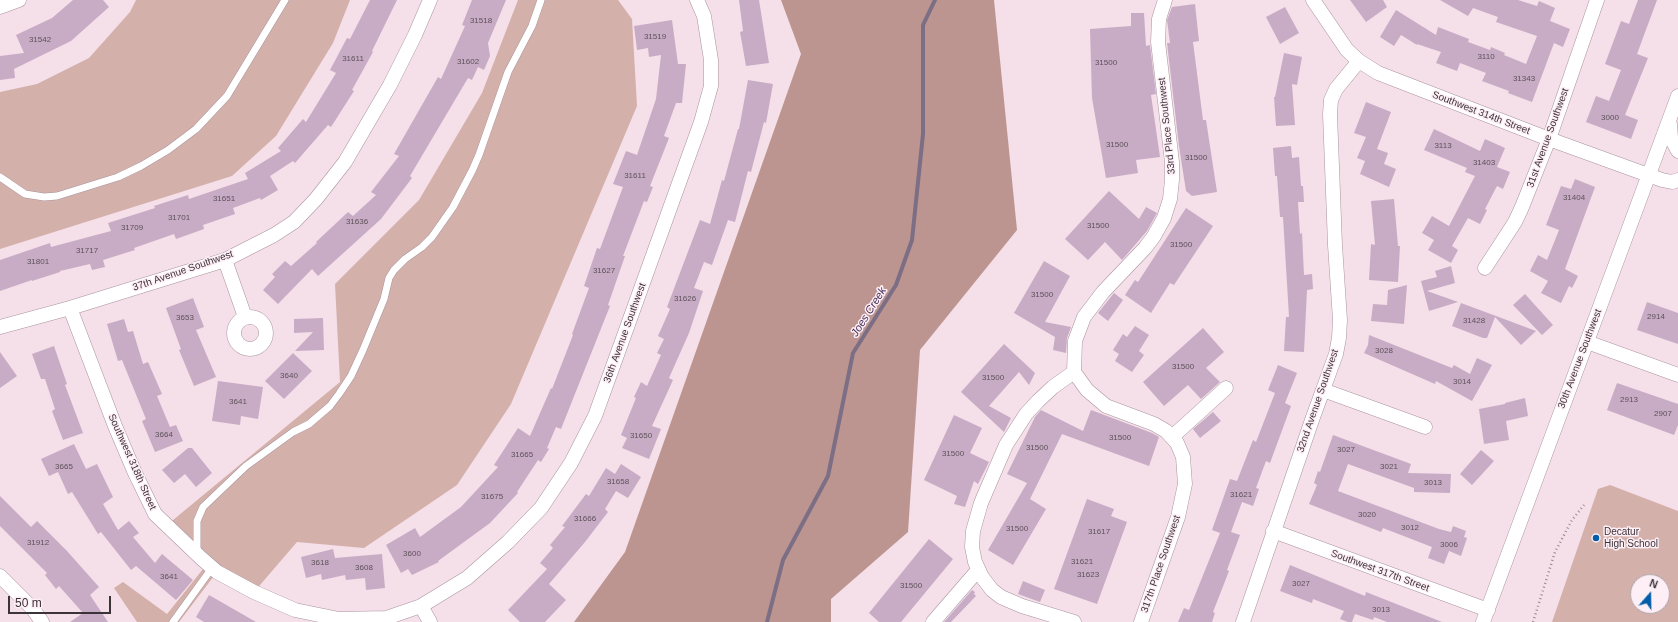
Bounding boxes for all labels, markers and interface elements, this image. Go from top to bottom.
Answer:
house number: 31518 [470,16,492,26]
house number: 31519 [644,32,666,42]
house number: 31542 [29,35,51,45]
house number: 3110 [1477,52,1495,62]
house number: 31611 [342,54,364,64]
house number: 31602 [457,57,479,67]
house number: 31500 [1095,58,1117,68]
house number: 31343 [1513,74,1535,84]
street label: 33rd Place Southwest [1156,77,1178,175]
street label: 31st Avenue Southwest [1524,87,1572,189]
street label: Southwest 314th Street [1430,89,1532,137]
house number: 3000 [1601,113,1619,123]
house number: 31500 [1106,140,1128,150]
house number: 3113 [1434,141,1452,151]
house number: 31500 [1185,153,1207,163]
house number: 31403 [1473,158,1495,168]
house number: 31611 [624,171,646,181]
house number: 31404 [1563,193,1585,203]
house number: 31651 [213,194,235,204]
house number: 31701 [168,213,190,223]
house number: 31636 [346,217,368,227]
house number: 31500 [1087,221,1109,231]
house number: 31709 [121,223,143,233]
house number: 31500 [1170,240,1192,250]
house number: 31717 [76,246,98,256]
street label: 37th Avenue Southwest [131,248,235,294]
house number: 31801 [27,257,49,267]
house number: 31627 [593,266,615,276]
street label: 36th Avenue Southwest [601,281,649,385]
water label: Joes Creek [849,285,889,339]
house number: 31500 [1031,290,1053,300]
house number: 31626 [674,294,696,304]
street label: 30th Avenue Southwest [1556,308,1604,410]
house number: 2914 [1647,312,1665,322]
house number: 3653 [176,313,194,323]
house number: 31428 [1463,316,1485,326]
house number: 3028 [1375,346,1393,356]
street label: 32nd Avenue Southwest [1295,348,1341,454]
house number: 31500 [1172,362,1194,372]
house number: 3640 [280,371,298,381]
house number: 31500 [982,373,1004,383]
house number: 3014 [1453,377,1471,387]
house number: 2913 [1620,395,1638,405]
house number: 3641 [229,397,247,407]
house number: 2907 [1654,409,1672,419]
street label: Southwest 318th Street [105,412,159,512]
house number: 3664 [155,430,173,440]
house number: 31650 [630,431,652,441]
house number: 31500 [1109,433,1131,443]
house number: 31500 [1026,443,1048,453]
house number: 3027 [1337,445,1355,455]
house number: 31500 [942,449,964,459]
house number: 31665 [511,450,533,460]
house number: 3665 [55,462,73,472]
house number: 3021 [1380,462,1398,472]
house number: 31658 [607,477,629,487]
house number: 3013 [1424,478,1442,488]
house number: 31621 [1230,490,1252,500]
house number: 31675 [481,492,503,502]
house number: 3020 [1358,510,1376,520]
house number: 31666 [574,514,596,524]
street label: 317th Place Southwest [1139,514,1183,614]
house number: 3012 [1401,523,1419,533]
house number: 31500 [1006,524,1028,534]
place label: Decatur High School [1604,526,1658,550]
house number: 31617 [1088,527,1110,537]
marker: Decatur High School [1591,533,1601,543]
house number: 31912 [27,538,49,548]
house number: 3006 [1440,540,1458,550]
street label: Southwest 317th Street [1329,548,1431,594]
house number: 3600 [403,549,421,559]
house number: 31621 [1071,557,1093,567]
house number: 3618 [311,558,329,568]
house number: 3608 [355,563,373,573]
house number: 31623 [1077,570,1099,580]
house number: 3641 [160,572,178,582]
north arrow [1630,574,1670,614]
text: N [1648,577,1660,591]
house number: 3027 [1292,579,1310,589]
house number: 31500 [900,581,922,591]
scale bar [10,588,113,614]
text: 50 m [15,596,42,610]
house number: 3013 [1372,605,1390,615]

